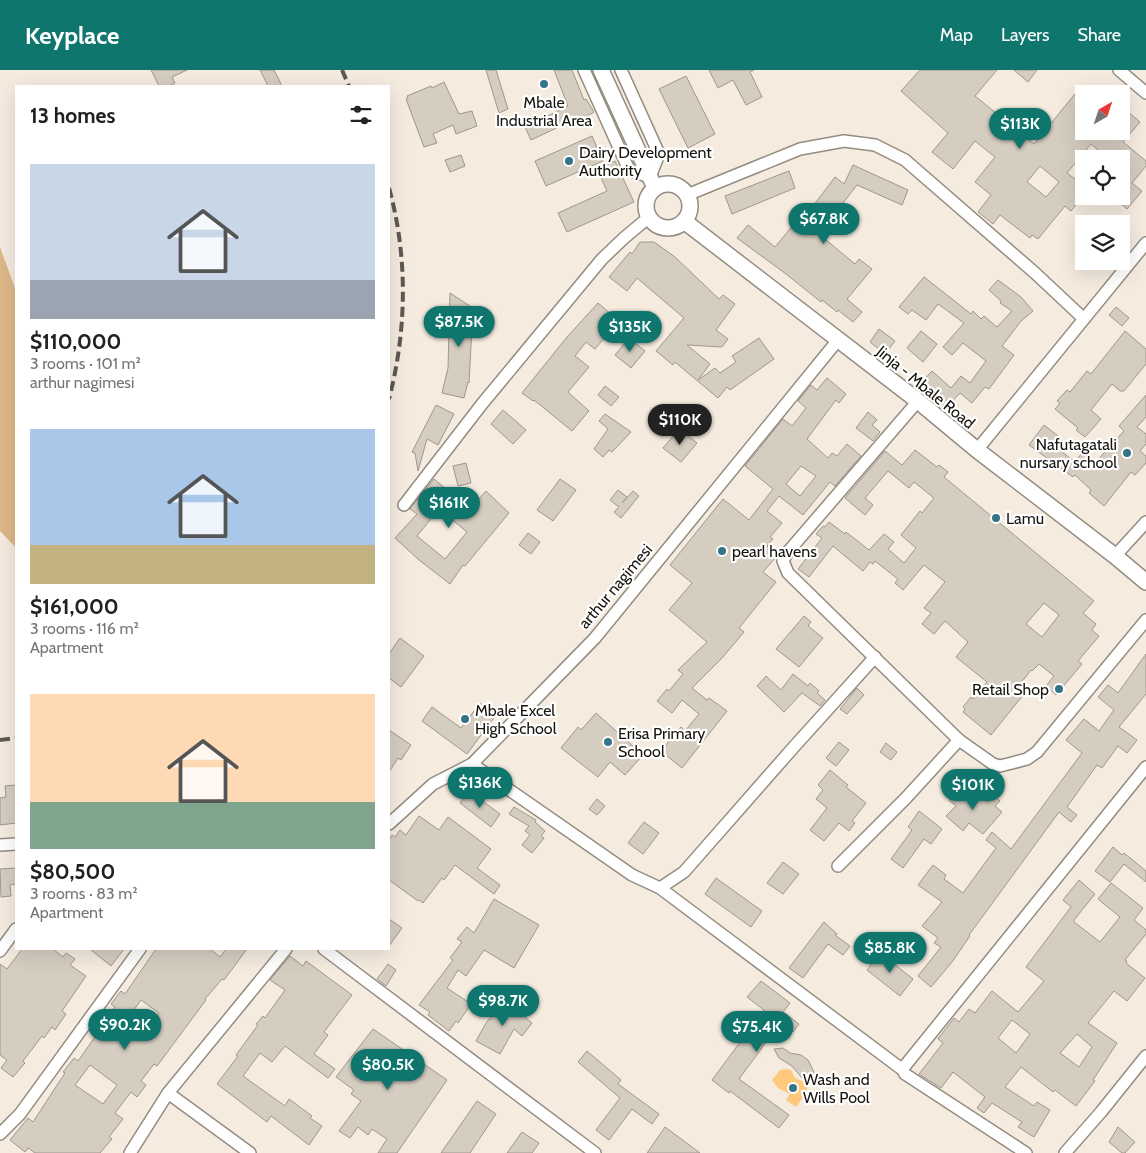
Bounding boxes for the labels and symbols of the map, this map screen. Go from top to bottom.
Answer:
marker: Mbale Industrial Area [538,78,550,90]
north arrow [1075,85,1130,140]
place label: Mbale Industrial Area [496,93,592,130]
pin: $113K [985,108,1055,150]
place label: Dairy Development Authority [579,143,712,180]
marker: Dairy Development Authority [563,155,575,167]
pin: $67.8K [783,202,865,245]
pin: $87.5K [418,306,500,348]
pin: $135K [595,310,665,353]
street label: Jinja - Mbale Road [872,341,979,433]
pin: $110K [645,404,715,446]
place label: Nafutagatali nursary school [1020,435,1117,472]
marker: Nafutagatali nursary school [1121,447,1133,459]
pin: $161K [414,486,484,529]
place label: Lamu [1006,509,1044,528]
marker: Lamu [990,512,1002,524]
street label: arthur nagimesi [575,540,656,632]
place label: pearl havens [732,542,817,561]
marker: pearl havens [716,545,728,557]
place label: Retail Shop [972,680,1049,699]
marker: Retail Shop [1053,683,1065,695]
place label: Mbale Excel High School [475,701,557,738]
marker: Mbale Excel High School [459,713,471,725]
place label: Erisa Primary School [618,724,705,761]
marker: Erisa Primary School [602,736,614,748]
pin: $136K [445,766,515,809]
pin: $101K [938,768,1008,811]
pin: $85.8K [849,932,931,974]
pin: $98.7K [462,984,544,1027]
pin: $90.2K [84,1008,166,1051]
pin: $75.4K [716,1010,798,1053]
pin: $80.5K [347,1048,429,1091]
place label: Wash and Wills Pool [803,1070,870,1107]
marker: Wash and Wills Pool [787,1082,799,1094]

